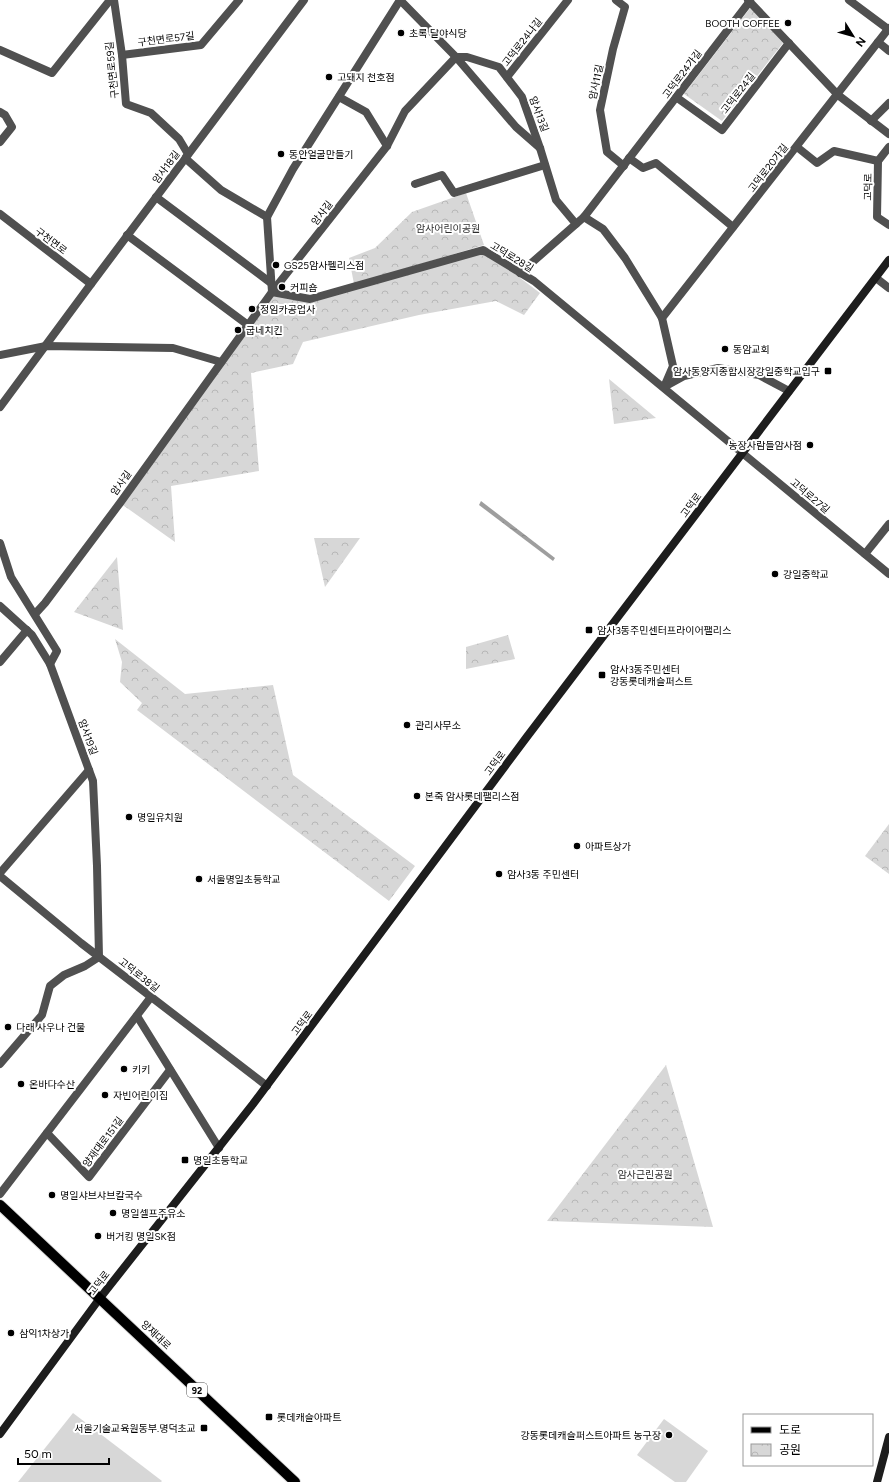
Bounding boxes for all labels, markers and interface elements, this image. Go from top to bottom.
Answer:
street label: 고덕로24나길 [499,15,545,69]
north arrow [833,16,873,56]
place label: BOOTH COFFEE [705,17,780,30]
marker: BOOTH COFFEE [783,18,793,28]
place label: 초록 달야식당 [409,27,467,40]
marker: 초록 달야식당 [396,28,406,38]
street label: 구천면로57길 [137,29,195,49]
text: N [853,34,868,49]
street label: 구천면로59길 [103,41,121,99]
street label: 고덕로24가길 [659,47,705,101]
street label: 암사11길 [586,63,606,101]
street label: 고덕로24길 [718,70,758,116]
place label: 고돼지 천호점 [337,71,395,84]
marker: 고돼지 천호점 [324,72,334,82]
street label: 암사13길 [527,94,551,134]
street label: 고덕로20가길 [745,141,791,195]
street label: 암사18길 [149,148,183,186]
place label: 동안얼굴만들기 [289,148,353,161]
marker: 동안얼굴만들기 [276,149,286,159]
street label: 고덕로 [861,173,875,201]
street label: 암사길 [308,198,336,228]
park label: 암사어린이공원 [416,222,480,235]
street label: 구천면로 [32,225,70,257]
street label: 고덕로28길 [488,239,536,275]
place label: GS25암사펠리스점 [284,259,364,272]
marker: GS25암사펠리스점 [271,260,281,270]
place label: 커피숍 [290,281,318,294]
marker: 커피숍 [277,282,287,292]
place label: 정임카공업사 [260,303,316,316]
marker: 정임카공업사 [247,304,257,314]
place label: 굽네치킨 [246,324,283,337]
marker: 굽네치킨 [233,325,243,335]
place label: 동암교회 [733,343,770,356]
marker: 동암교회 [720,344,730,354]
place label: 암사동양지종합시장강일중학교입구 [673,365,820,378]
marker: 암사동양지종합시장강일중학교입구 [823,366,833,376]
place label: 농장사람들암사점 [728,439,802,452]
marker: 농장사람들암사점 [805,440,815,450]
street label: 암사길 [108,468,134,498]
street label: 고덕로27길 [788,476,832,516]
street label: 고덕로 [678,490,704,520]
place label: 강일중학교 [783,568,829,581]
marker: 강일중학교 [770,569,780,579]
place label: 암사3동주민센터프라이어팰리스 [597,624,731,637]
marker: 암사3동주민센터프라이어팰리스 [584,625,594,635]
place label: 암사3동주민센터 강동롯데캐슬퍼스트 [610,663,693,688]
marker: 암사3동주민센터 강동롯데캐슬퍼스트 [597,670,607,680]
street label: 암사19길 [75,717,101,757]
place label: 관리사무소 [415,719,461,732]
marker: 관리사무소 [402,720,412,730]
street label: 고덕로 [482,748,508,778]
place label: 본죽 암사롯데팰리스점 [425,790,519,803]
marker: 본죽 암사롯데팰리스점 [412,791,422,801]
place label: 명일유치원 [137,811,183,824]
marker: 명일유치원 [124,812,134,822]
place label: 아파트상가 [585,840,631,853]
marker: 아파트상가 [572,841,582,851]
place label: 암사3동 주민센터 [507,868,579,881]
marker: 암사3동 주민센터 [494,869,504,879]
place label: 서울명일초등학교 [207,873,281,886]
marker: 서울명일초등학교 [194,874,204,884]
street label: 고덕로38길 [116,955,162,995]
street label: 고덕로 [289,1008,315,1038]
place label: 다래 사우나 건물 [16,1021,85,1034]
marker: 다래 사우나 건물 [3,1022,13,1032]
place label: 키키 [132,1063,150,1076]
marker: 키키 [119,1064,129,1074]
place label: 온바다수산 [29,1078,75,1091]
marker: 온바다수산 [16,1079,26,1089]
place label: 자빈어린이집 [113,1089,168,1102]
marker: 자빈어린이집 [100,1090,110,1100]
street label: 양재대로151길 [80,1114,126,1170]
place label: 명일초등학교 [193,1154,248,1167]
marker: 명일초등학교 [180,1155,190,1165]
park label: 암사근린공원 [617,1168,673,1181]
place label: 명일샤브샤브칼국수 [60,1189,143,1202]
marker: 명일샤브샤브칼국수 [47,1190,57,1200]
place label: 명일셀프주유소 [121,1207,185,1220]
marker: 명일셀프주유소 [108,1208,118,1218]
place label: 버거킹 명일SK점 [106,1230,176,1243]
marker: 버거킹 명일SK점 [93,1231,103,1241]
street label: 고덕로 [85,1268,113,1298]
street label: 양재대로 [138,1318,174,1352]
place label: 삼익1차상가 [19,1327,69,1340]
marker: 삼익1차상가 [6,1328,16,1338]
road number: 92 [187,1383,207,1397]
place label: 롯데캐슬아파트 [277,1411,341,1424]
marker: 롯데캐슬아파트 [264,1412,274,1422]
legend [743,1414,873,1466]
place label: 서울기술교육원동부.명덕초교 [74,1422,196,1435]
marker: 서울기술교육원동부.명덕초교 [199,1423,209,1433]
text: 도로 [779,1423,801,1437]
place label: 강동롯데캐슬퍼스트아파트 농구장 [521,1429,661,1442]
marker: 강동롯데캐슬퍼스트아파트 농구장 [664,1430,674,1440]
scale bar [18,1440,109,1466]
text: 공원 [779,1443,801,1457]
text: 50 m [24,1447,52,1461]

